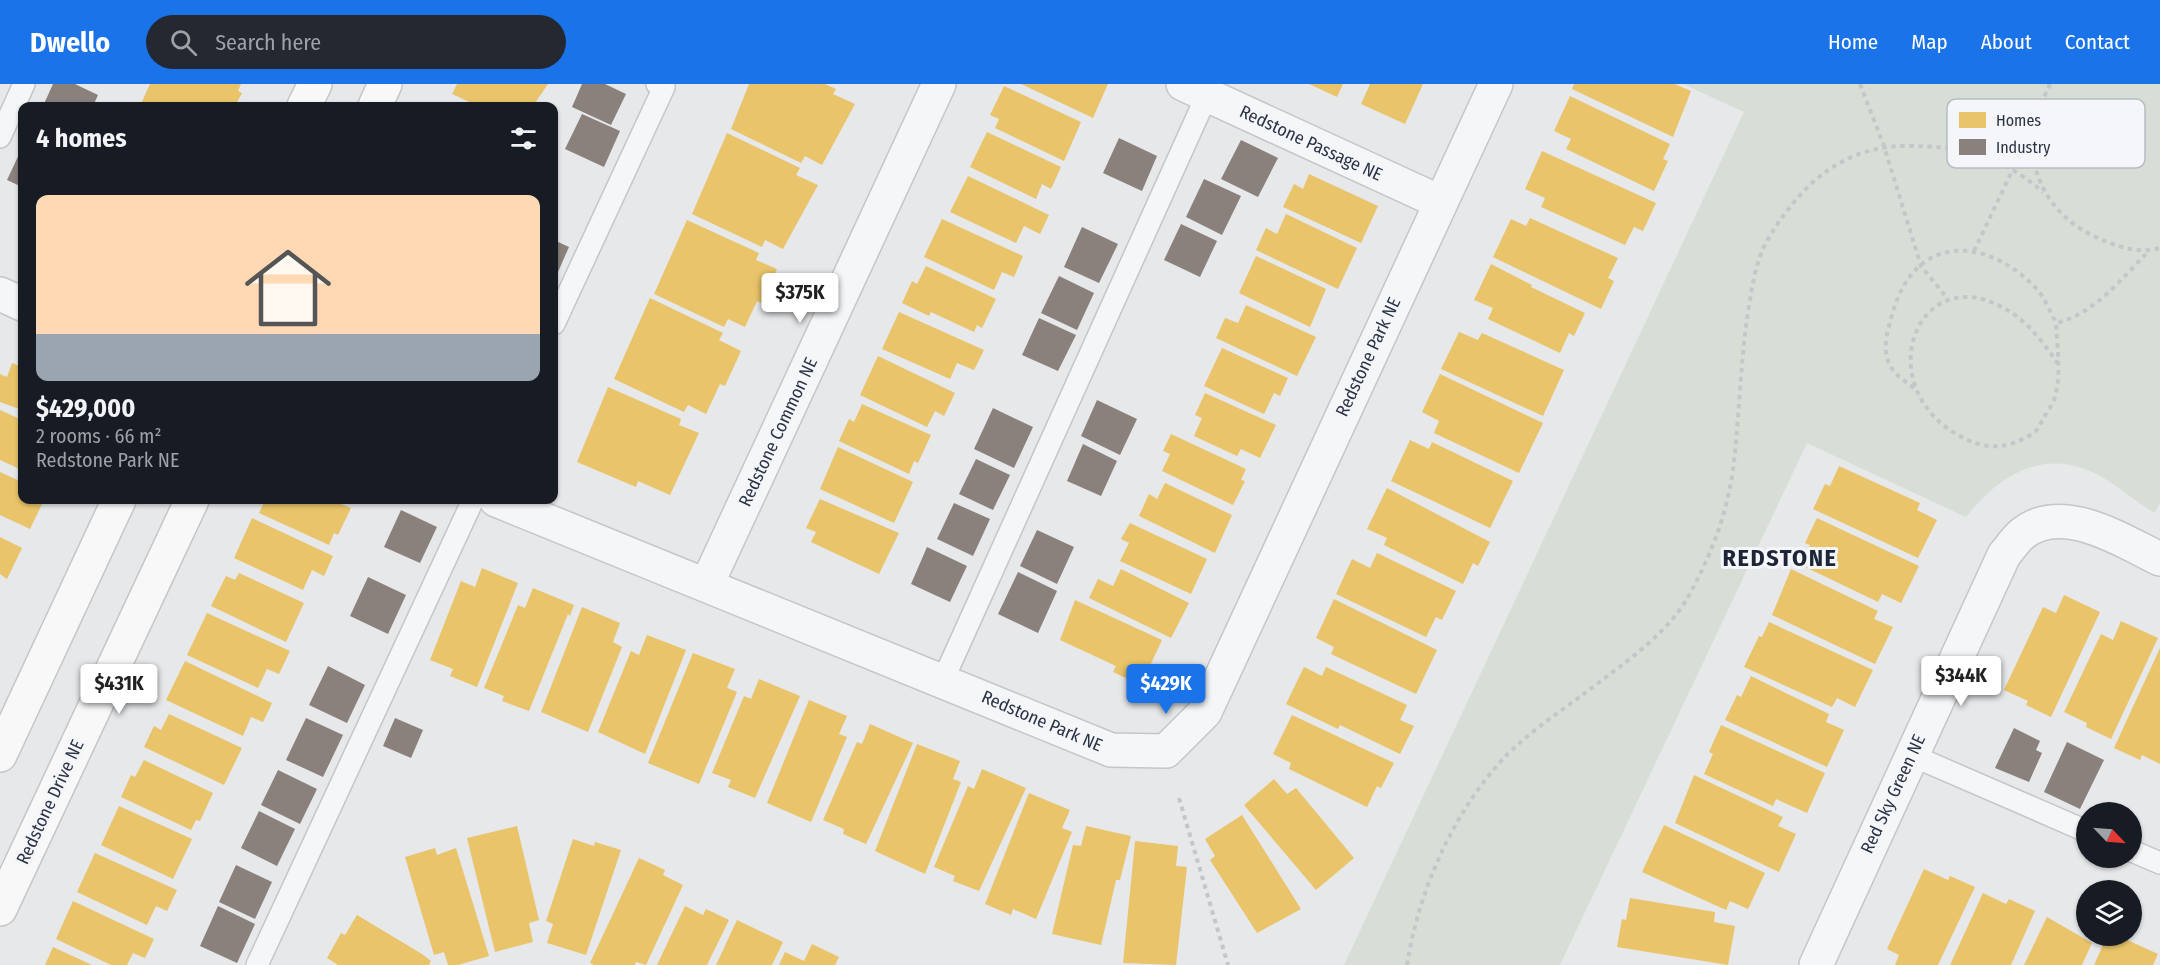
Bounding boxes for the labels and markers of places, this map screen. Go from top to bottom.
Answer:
pin: $375K [758,273,842,324]
pin: $344K [1919,656,2003,707]
pin: $431K [77,664,161,715]
pin: $429K [1124,664,1208,715]

